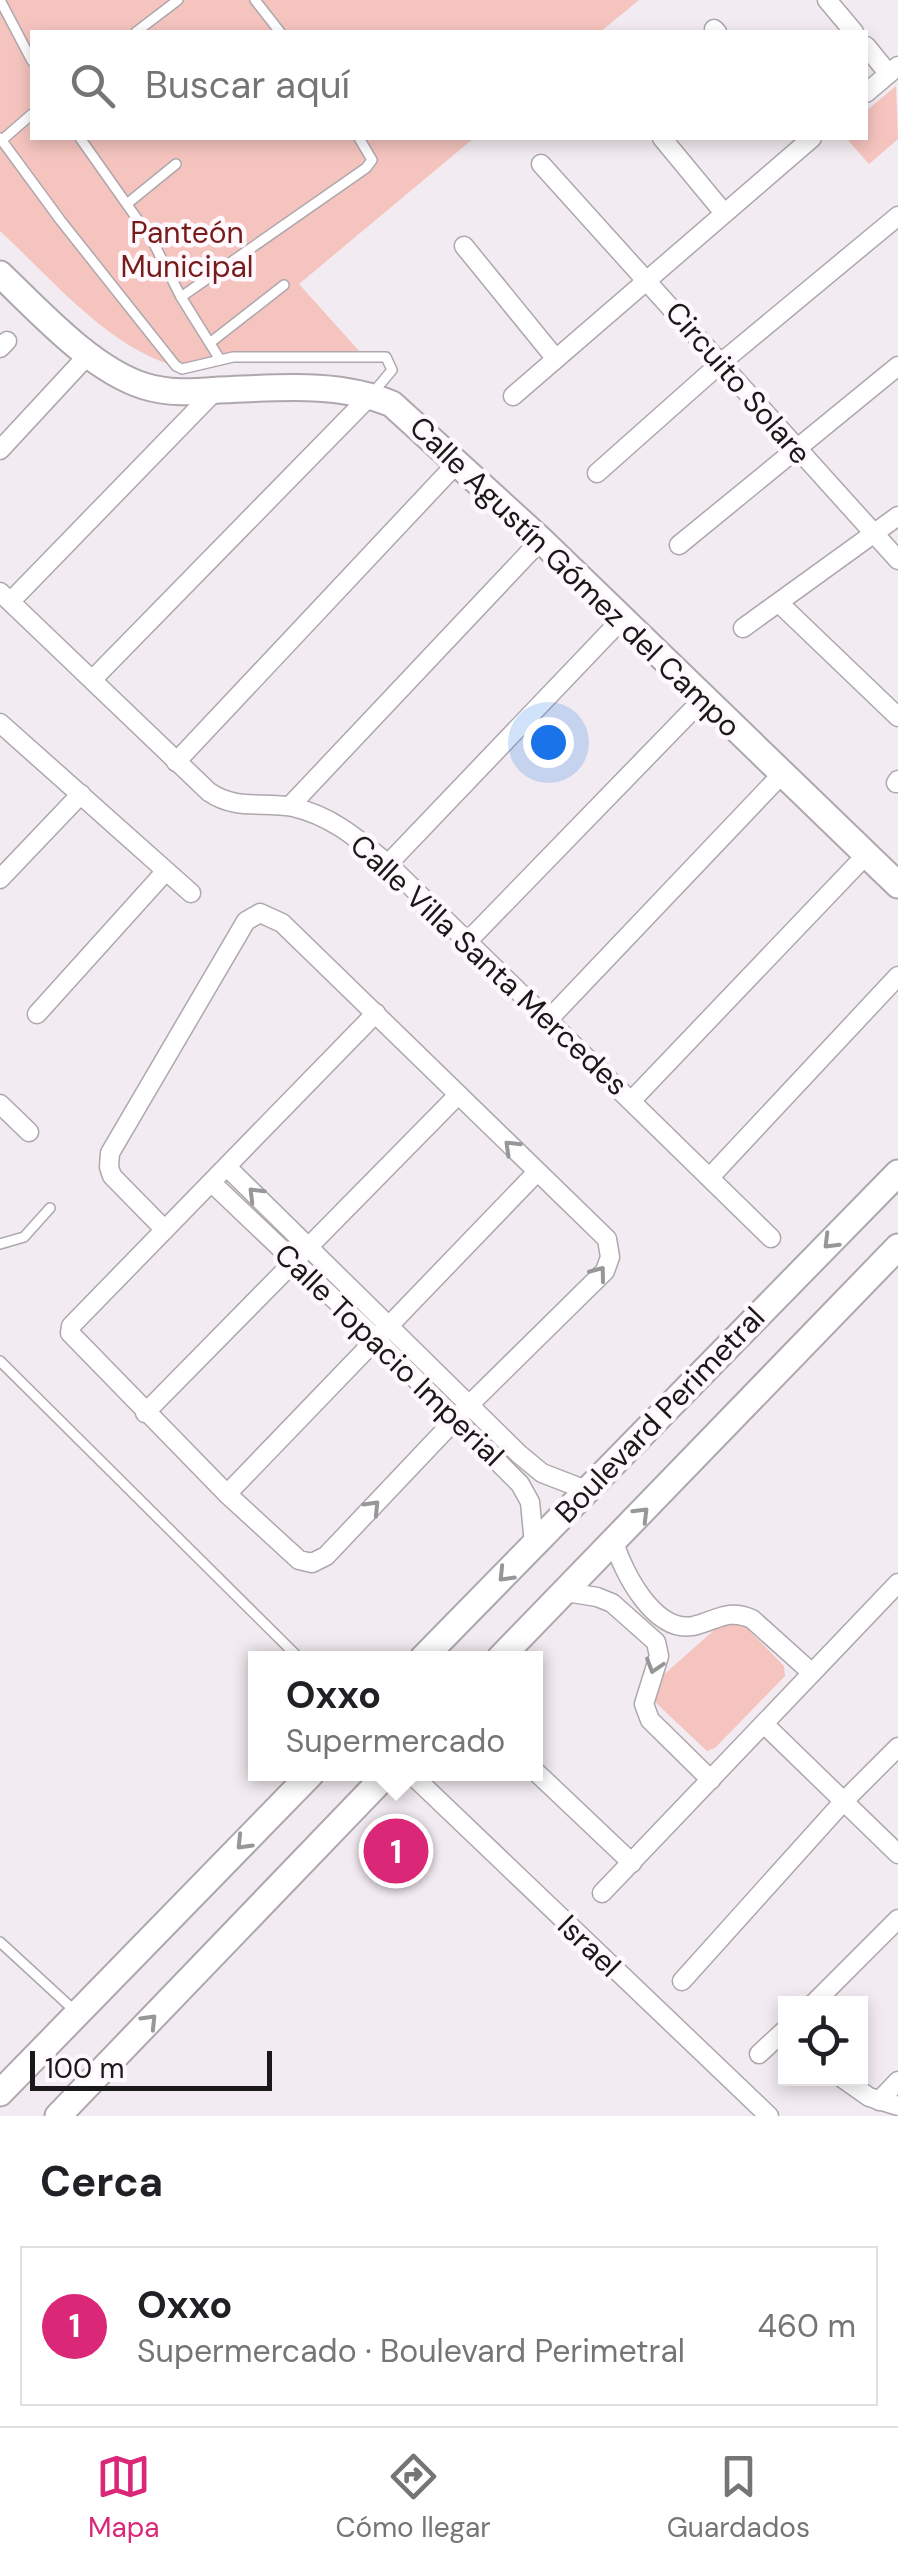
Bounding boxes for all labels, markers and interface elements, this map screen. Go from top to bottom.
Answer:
search box [30,30,868,140]
icon: search [65,58,120,113]
text: Buscar aquí [145,60,350,110]
park label: Panteón Municipal [121,213,254,286]
street label: Circuito Solare [657,293,820,472]
street label: Calle Agustín Gómez del Campo [401,408,749,746]
your location [523,717,574,768]
street label: Calle Villa Santa Mercedes [342,826,637,1104]
one-way arrow [505,1141,523,1159]
one-way arrow [249,1188,267,1206]
one-way arrow [823,1231,841,1249]
street label: Calle Topacio Imperial [266,1235,512,1474]
one-way arrow [587,1266,605,1285]
street label: Boulevard Perimetral [546,1298,773,1531]
one-way arrow [361,1500,379,1518]
one-way arrow [630,1507,648,1525]
one-way arrow [498,1563,516,1581]
popup [248,1651,543,1781]
one-way arrow [645,1657,666,1674]
text: Oxxo [286,1670,381,1720]
text: Supermercado [286,1720,505,1762]
pin: 1 [364,1814,428,1888]
one-way arrow [237,1832,255,1850]
street label: Israel [549,1906,629,1985]
map controls [778,1996,868,2086]
button: locate [778,1996,868,2086]
one-way arrow [138,2014,156,2032]
scale bar [30,2046,272,2090]
text: 100 m [45,2050,124,2087]
text: Cerca [40,2154,163,2209]
text: Oxxo [137,2280,232,2330]
text: 1 [69,2305,80,2347]
text: 460 m [758,2305,856,2347]
text: Supermercado · Boulevard Perimetral [137,2330,685,2372]
tab: Mapa [88,2449,160,2546]
tab: Cómo llegar [335,2449,491,2546]
tab: Guardados [667,2449,810,2546]

